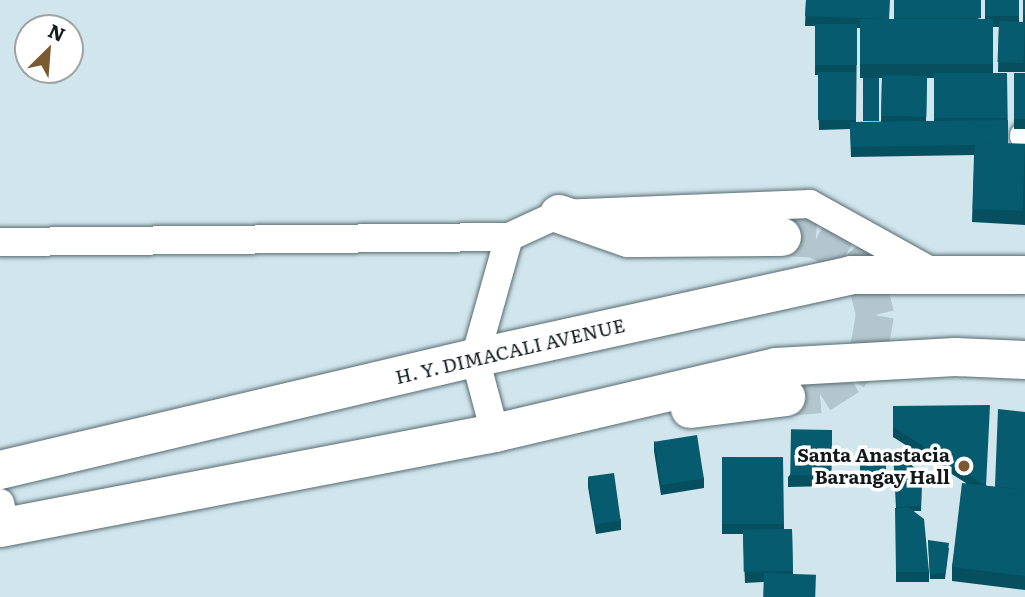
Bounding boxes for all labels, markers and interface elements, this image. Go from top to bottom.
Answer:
north arrow [14,14,84,84]
text: N [44,16,70,48]
street label: H. Y. DIMACALI AVENUE [393,313,627,389]
place label: Santa Anastacia Barangay Hall [797,444,950,488]
marker: Santa Anastacia Barangay Hall [956,458,972,474]

